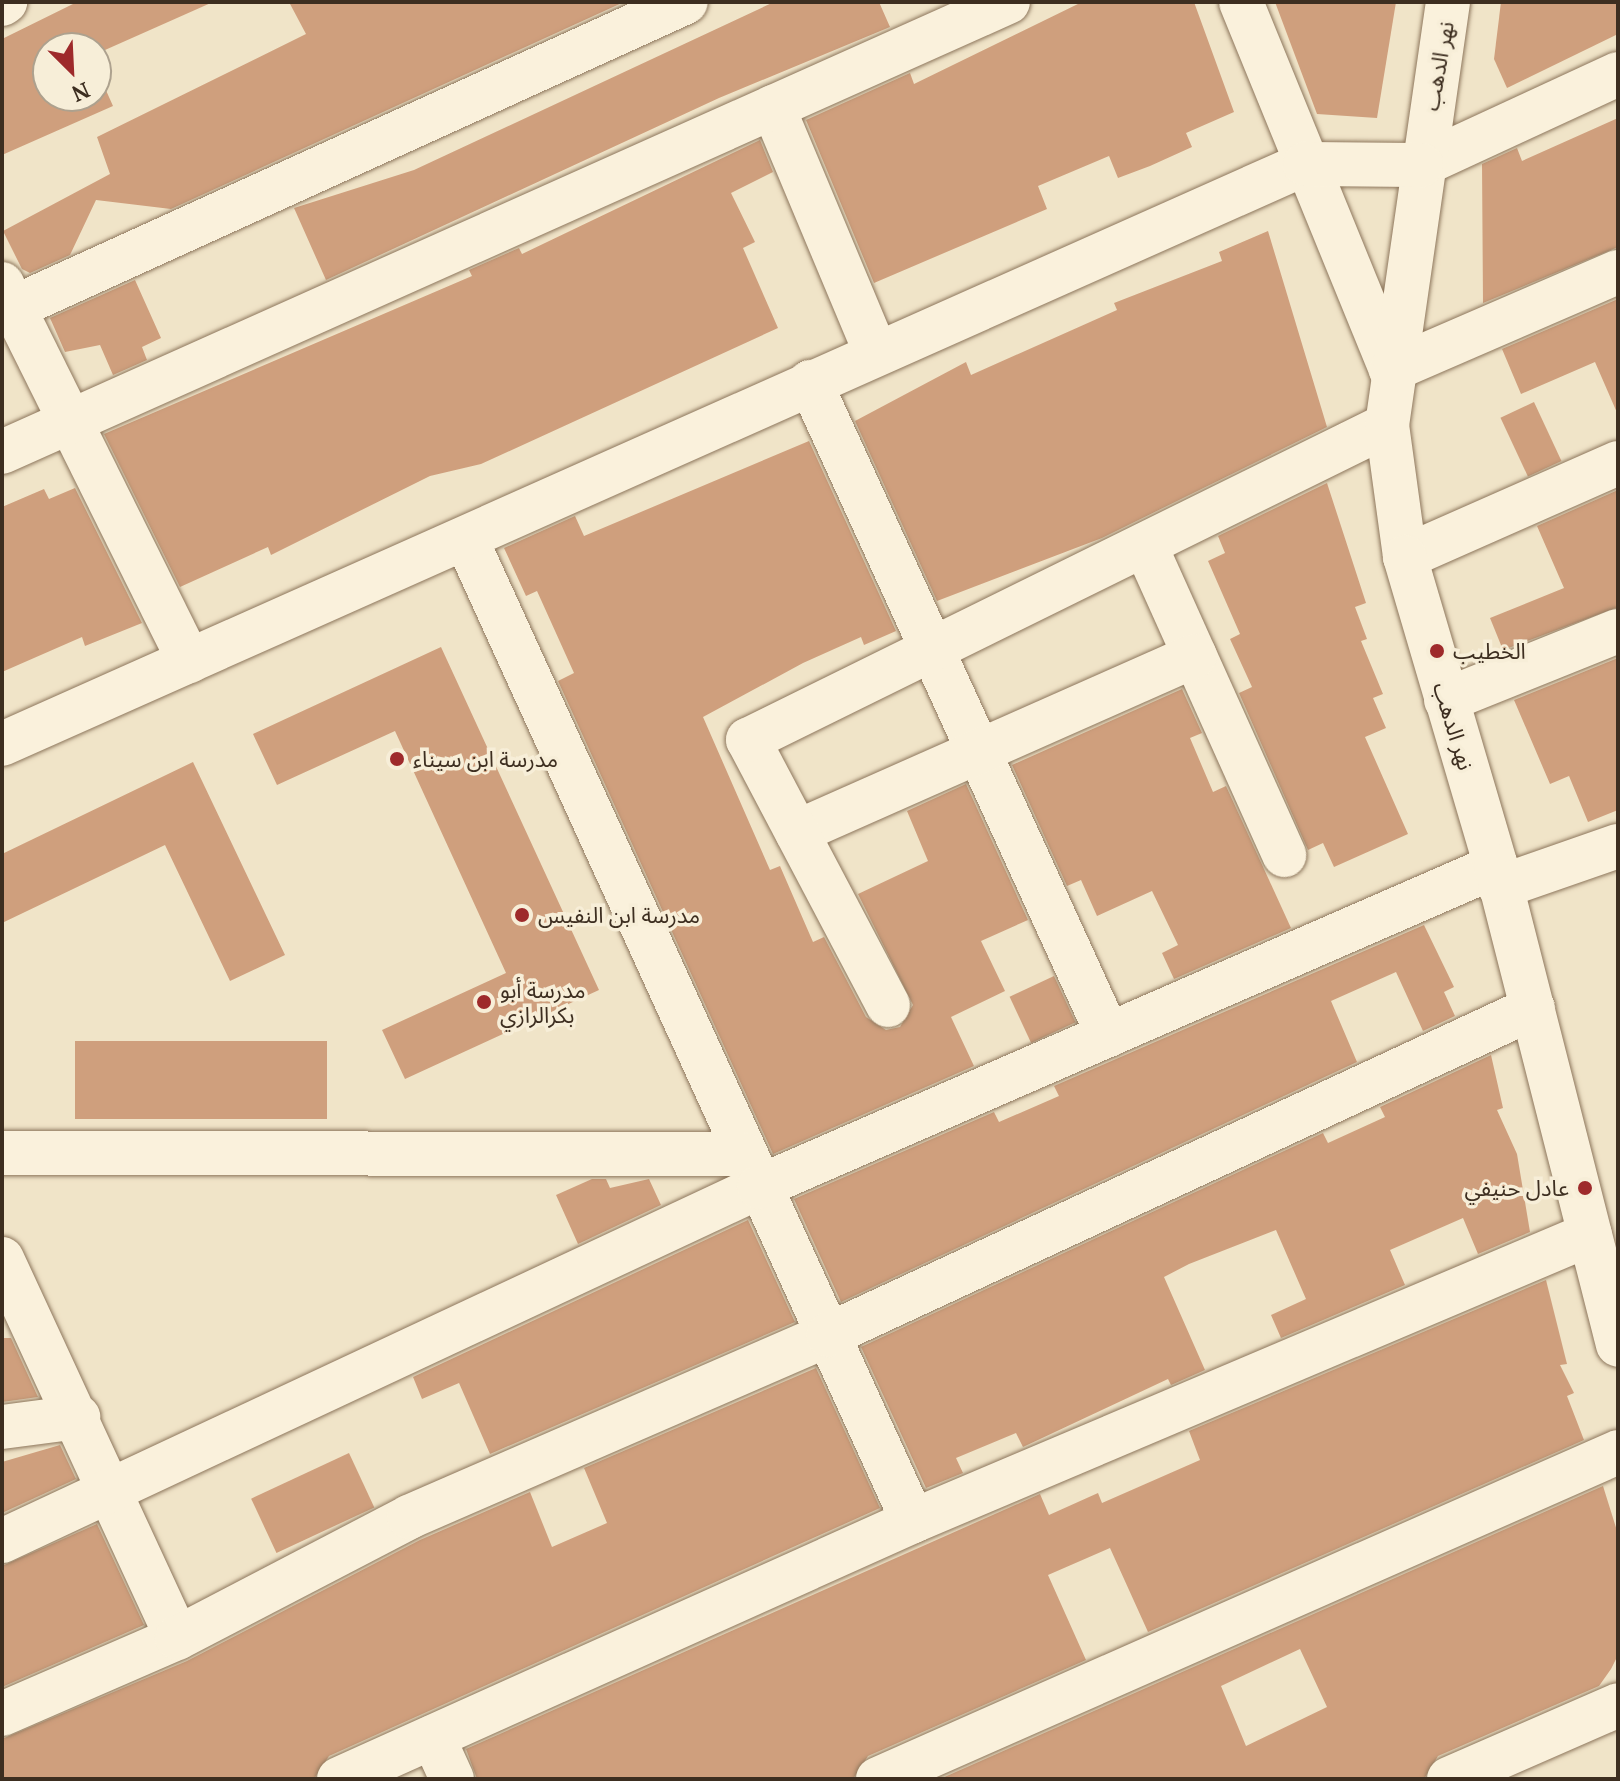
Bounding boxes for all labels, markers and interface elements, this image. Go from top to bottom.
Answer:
street label: نهر الدهب [1417,19,1459,113]
north arrow [32,32,112,112]
text: N [68,76,95,109]
place label: الخطيب [1453,638,1526,664]
marker: الخطيب [1428,642,1446,660]
street label: نهر الدهب [1428,679,1480,773]
place label: مدرسة ابن سيناء [413,746,558,772]
marker: مدرسة ابن سيناء [388,750,406,768]
place label: مدرسة ابن النفيس [538,902,700,928]
marker: مدرسة ابن النفيس [513,906,531,924]
place label: مدرسة أبو بكرالرازي [500,976,585,1028]
marker: مدرسة أبو بكرالرازي [475,993,493,1011]
place label: عادل حنيفي [1465,1175,1569,1201]
marker: عادل حنيفي [1576,1179,1594,1197]

